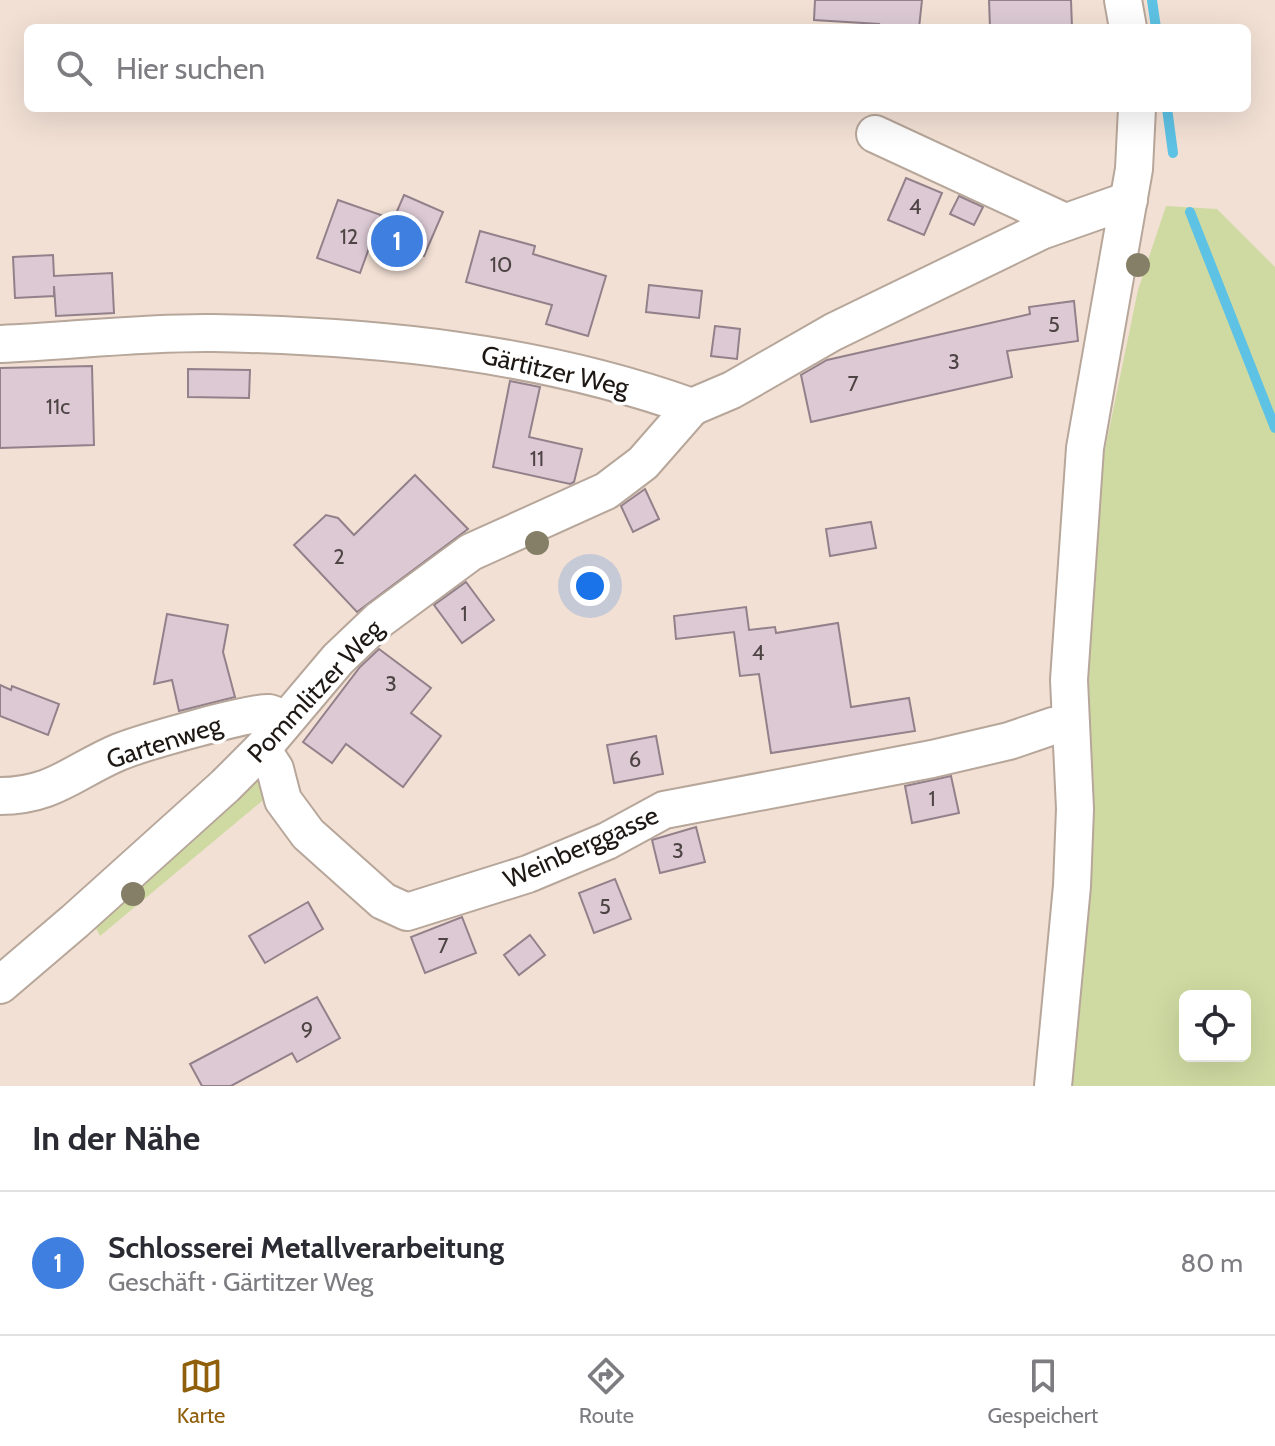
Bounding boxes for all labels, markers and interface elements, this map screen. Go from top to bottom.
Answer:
search box [24,24,1251,112]
icon: search [52,46,96,90]
text: Hier suchen [116,50,265,87]
house number: 4 [909,193,922,220]
pin: 1 [371,211,423,271]
house number: 12 [340,223,358,250]
house number: 10 [490,251,512,278]
house number: 5 [1048,311,1060,338]
street label: Gärtitzer Weg [478,338,633,404]
house number: 3 [948,348,960,375]
house number: 7 [847,370,859,397]
house number: 11c [46,393,70,420]
house number: 11 [530,445,544,472]
house number: 2 [333,543,345,570]
your location [570,566,610,606]
house number: 1 [460,600,468,627]
street label: Pommlitzer Weg [241,612,390,769]
house number: 4 [752,639,765,666]
house number: 3 [385,670,397,697]
street label: Gartenweg [102,708,227,776]
house number: 6 [629,746,641,773]
house number: 1 [928,785,936,812]
street label: Weinberggasse [499,799,663,895]
house number: 3 [672,837,684,864]
house number: 5 [599,893,611,920]
house number: 7 [437,932,449,959]
map controls [1179,990,1251,1062]
button: locate [1179,990,1251,1062]
house number: 9 [301,1016,313,1043]
text: In der Nähe [32,1117,200,1159]
text: Schlosserei Metallverarbeitung [108,1229,504,1266]
text: 1 [53,1247,63,1279]
text: 80 m [1180,1247,1243,1279]
text: Geschäft · Gärtitzer Weg [108,1266,373,1298]
tab: Karte [177,1354,225,1429]
tab: Route [579,1354,634,1429]
tab: Gespeichert [987,1354,1098,1429]

